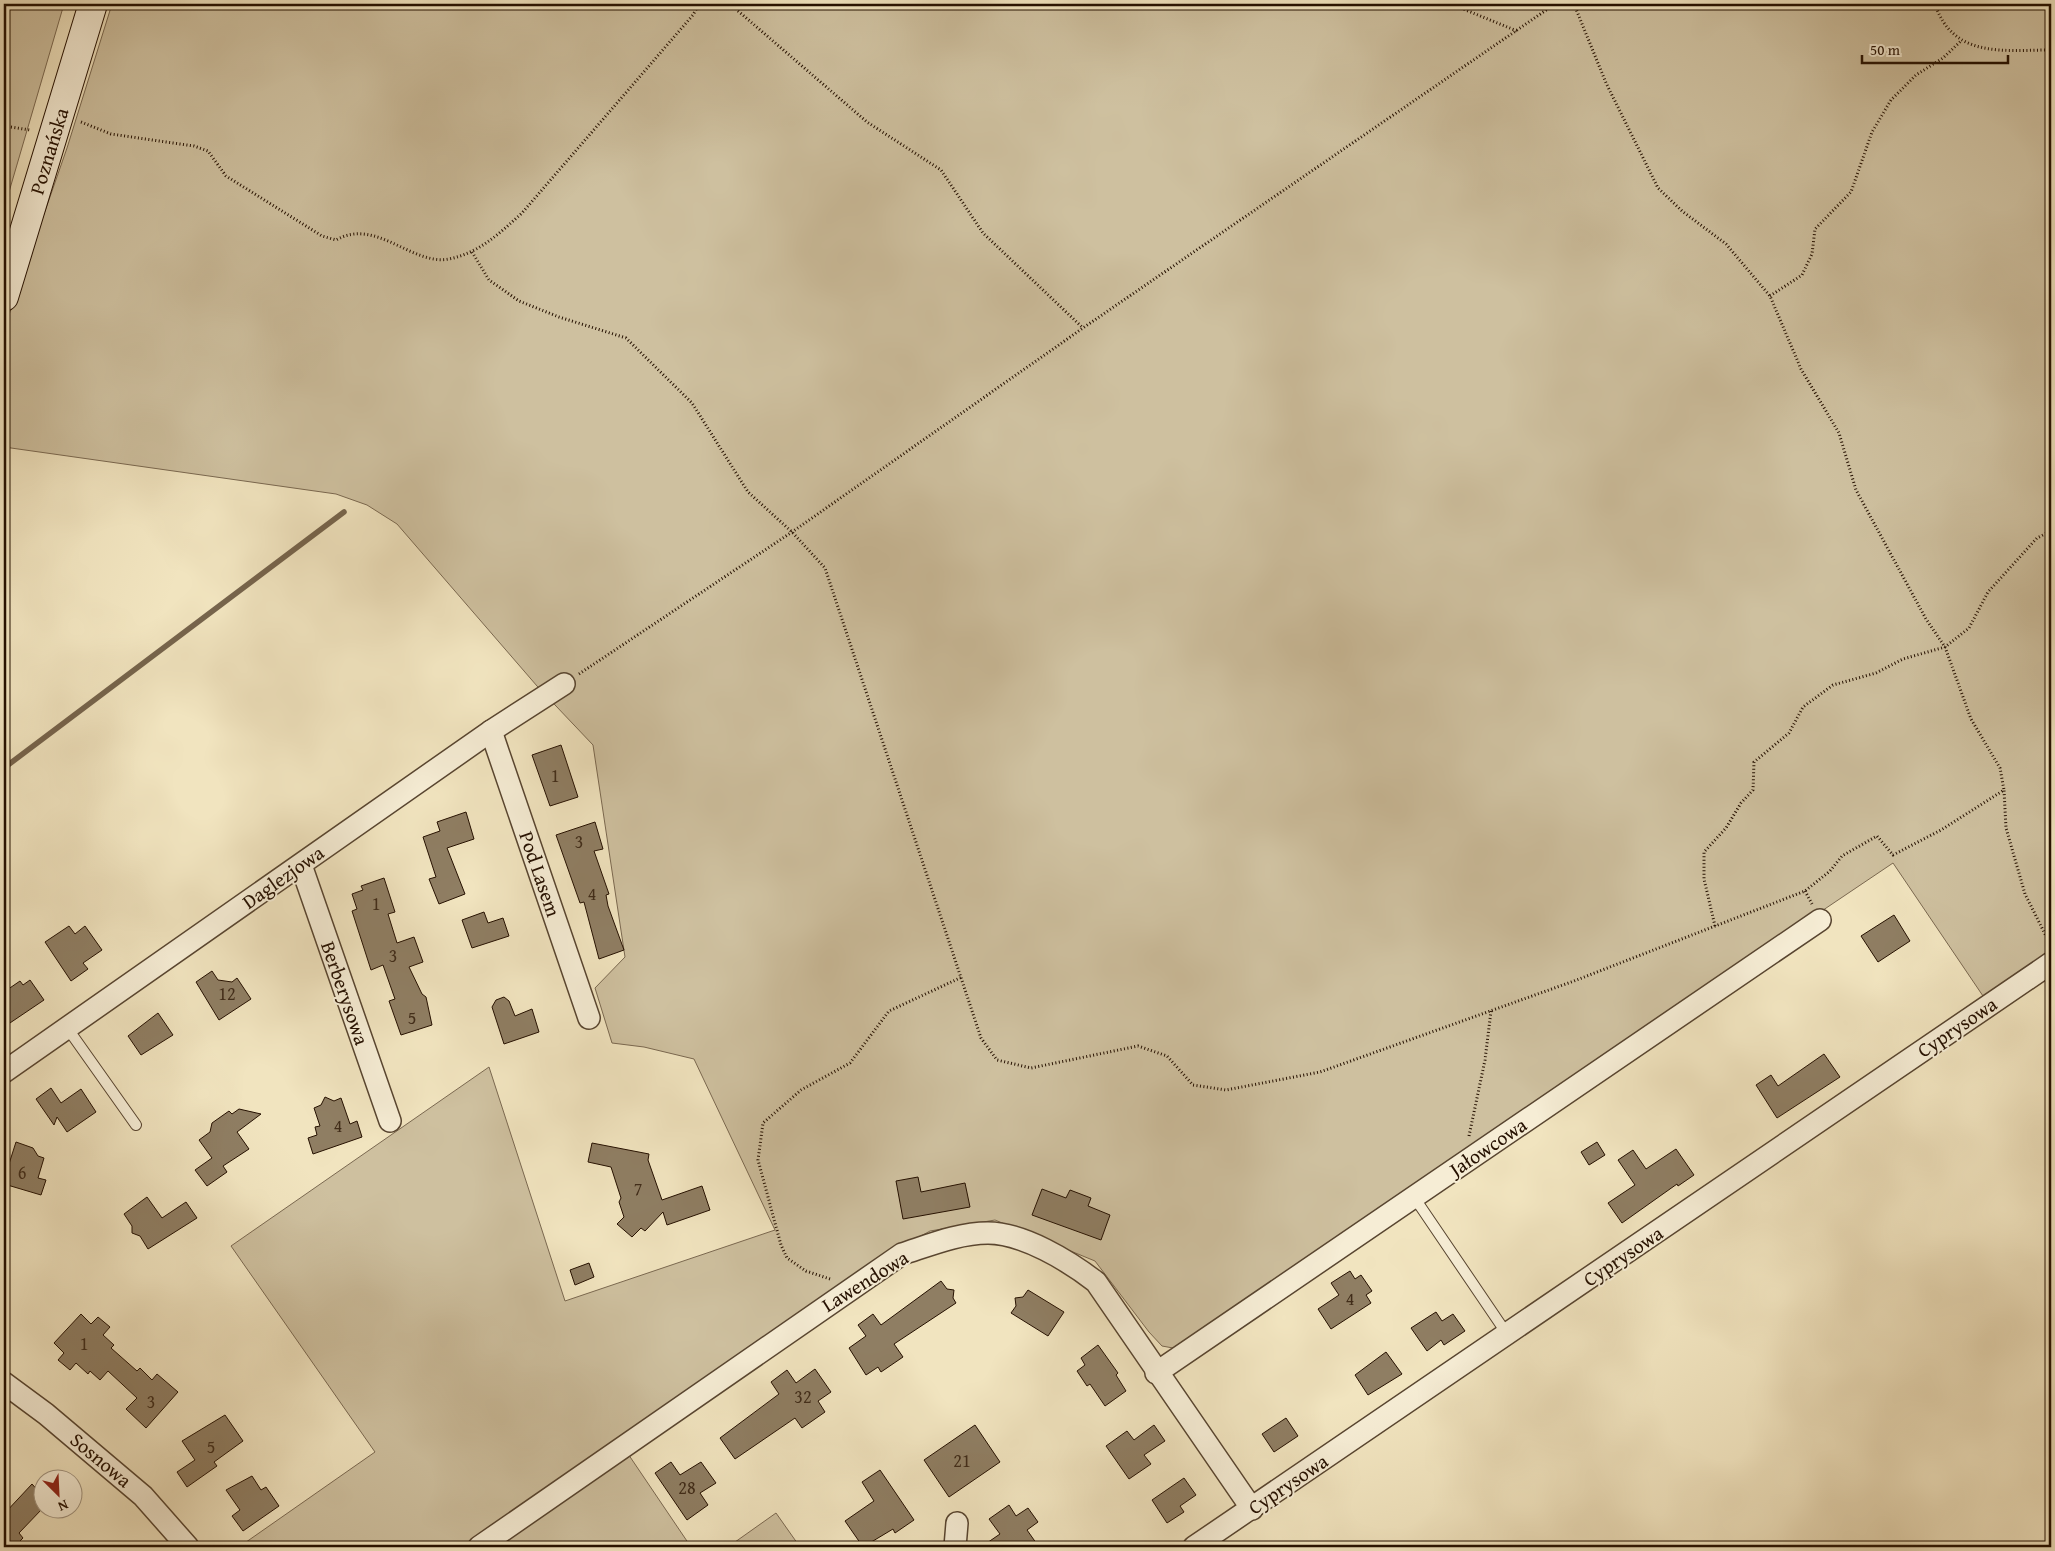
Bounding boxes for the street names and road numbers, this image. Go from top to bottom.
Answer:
street label: Poznańska [22,103,76,198]
street label: Pod Lasem [512,827,569,921]
street label: Daglezjowa [236,837,330,915]
street label: Berberysowa [314,937,377,1049]
street label: Cyprysowa [1911,989,2003,1064]
street label: Jałowcowa [1441,1110,1533,1185]
street label: Cyprysowa [1577,1218,1669,1293]
street label: Lawendowa [816,1242,914,1319]
street label: Sosnowa [64,1425,139,1494]
street label: Cyprysowa [1242,1446,1334,1521]

